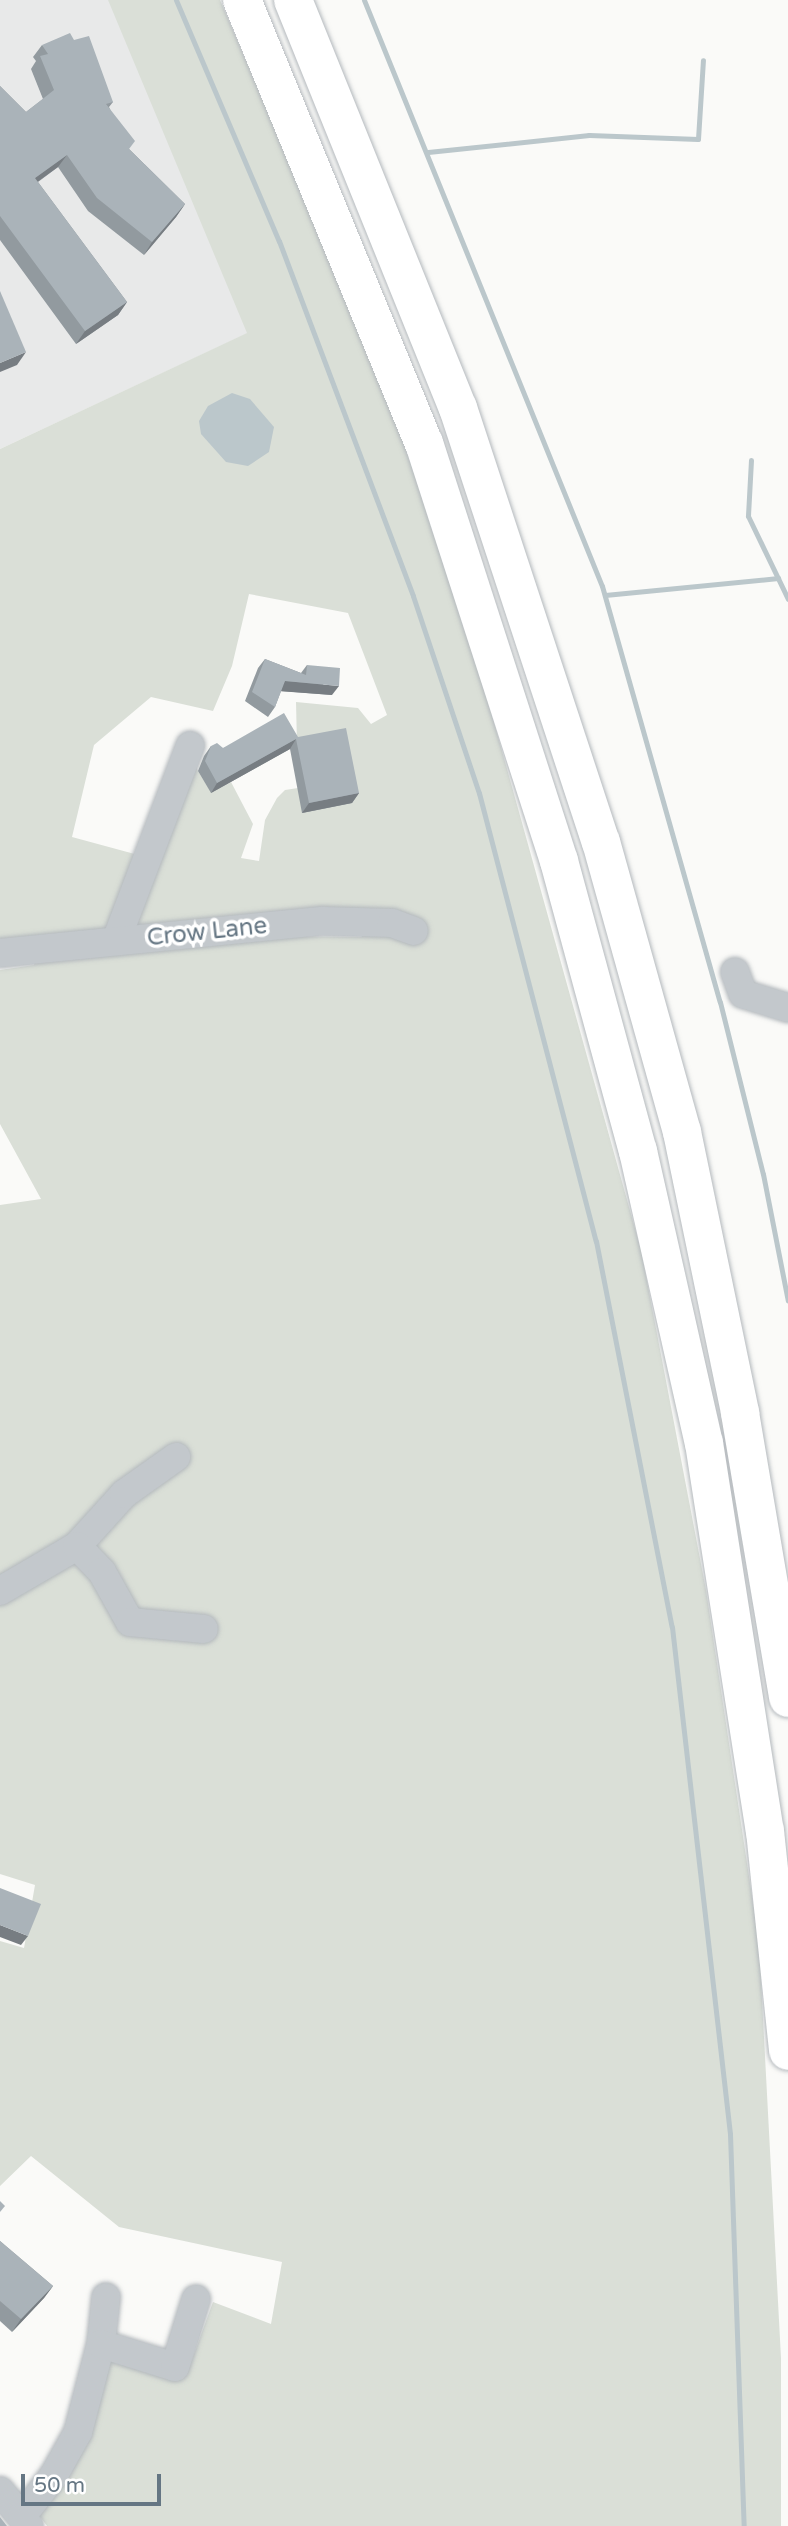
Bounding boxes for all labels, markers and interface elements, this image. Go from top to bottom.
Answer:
street label: Crow Lane [146,911,268,953]
scale bar [24,2460,164,2504]
text: 50 m [34,2473,85,2498]

